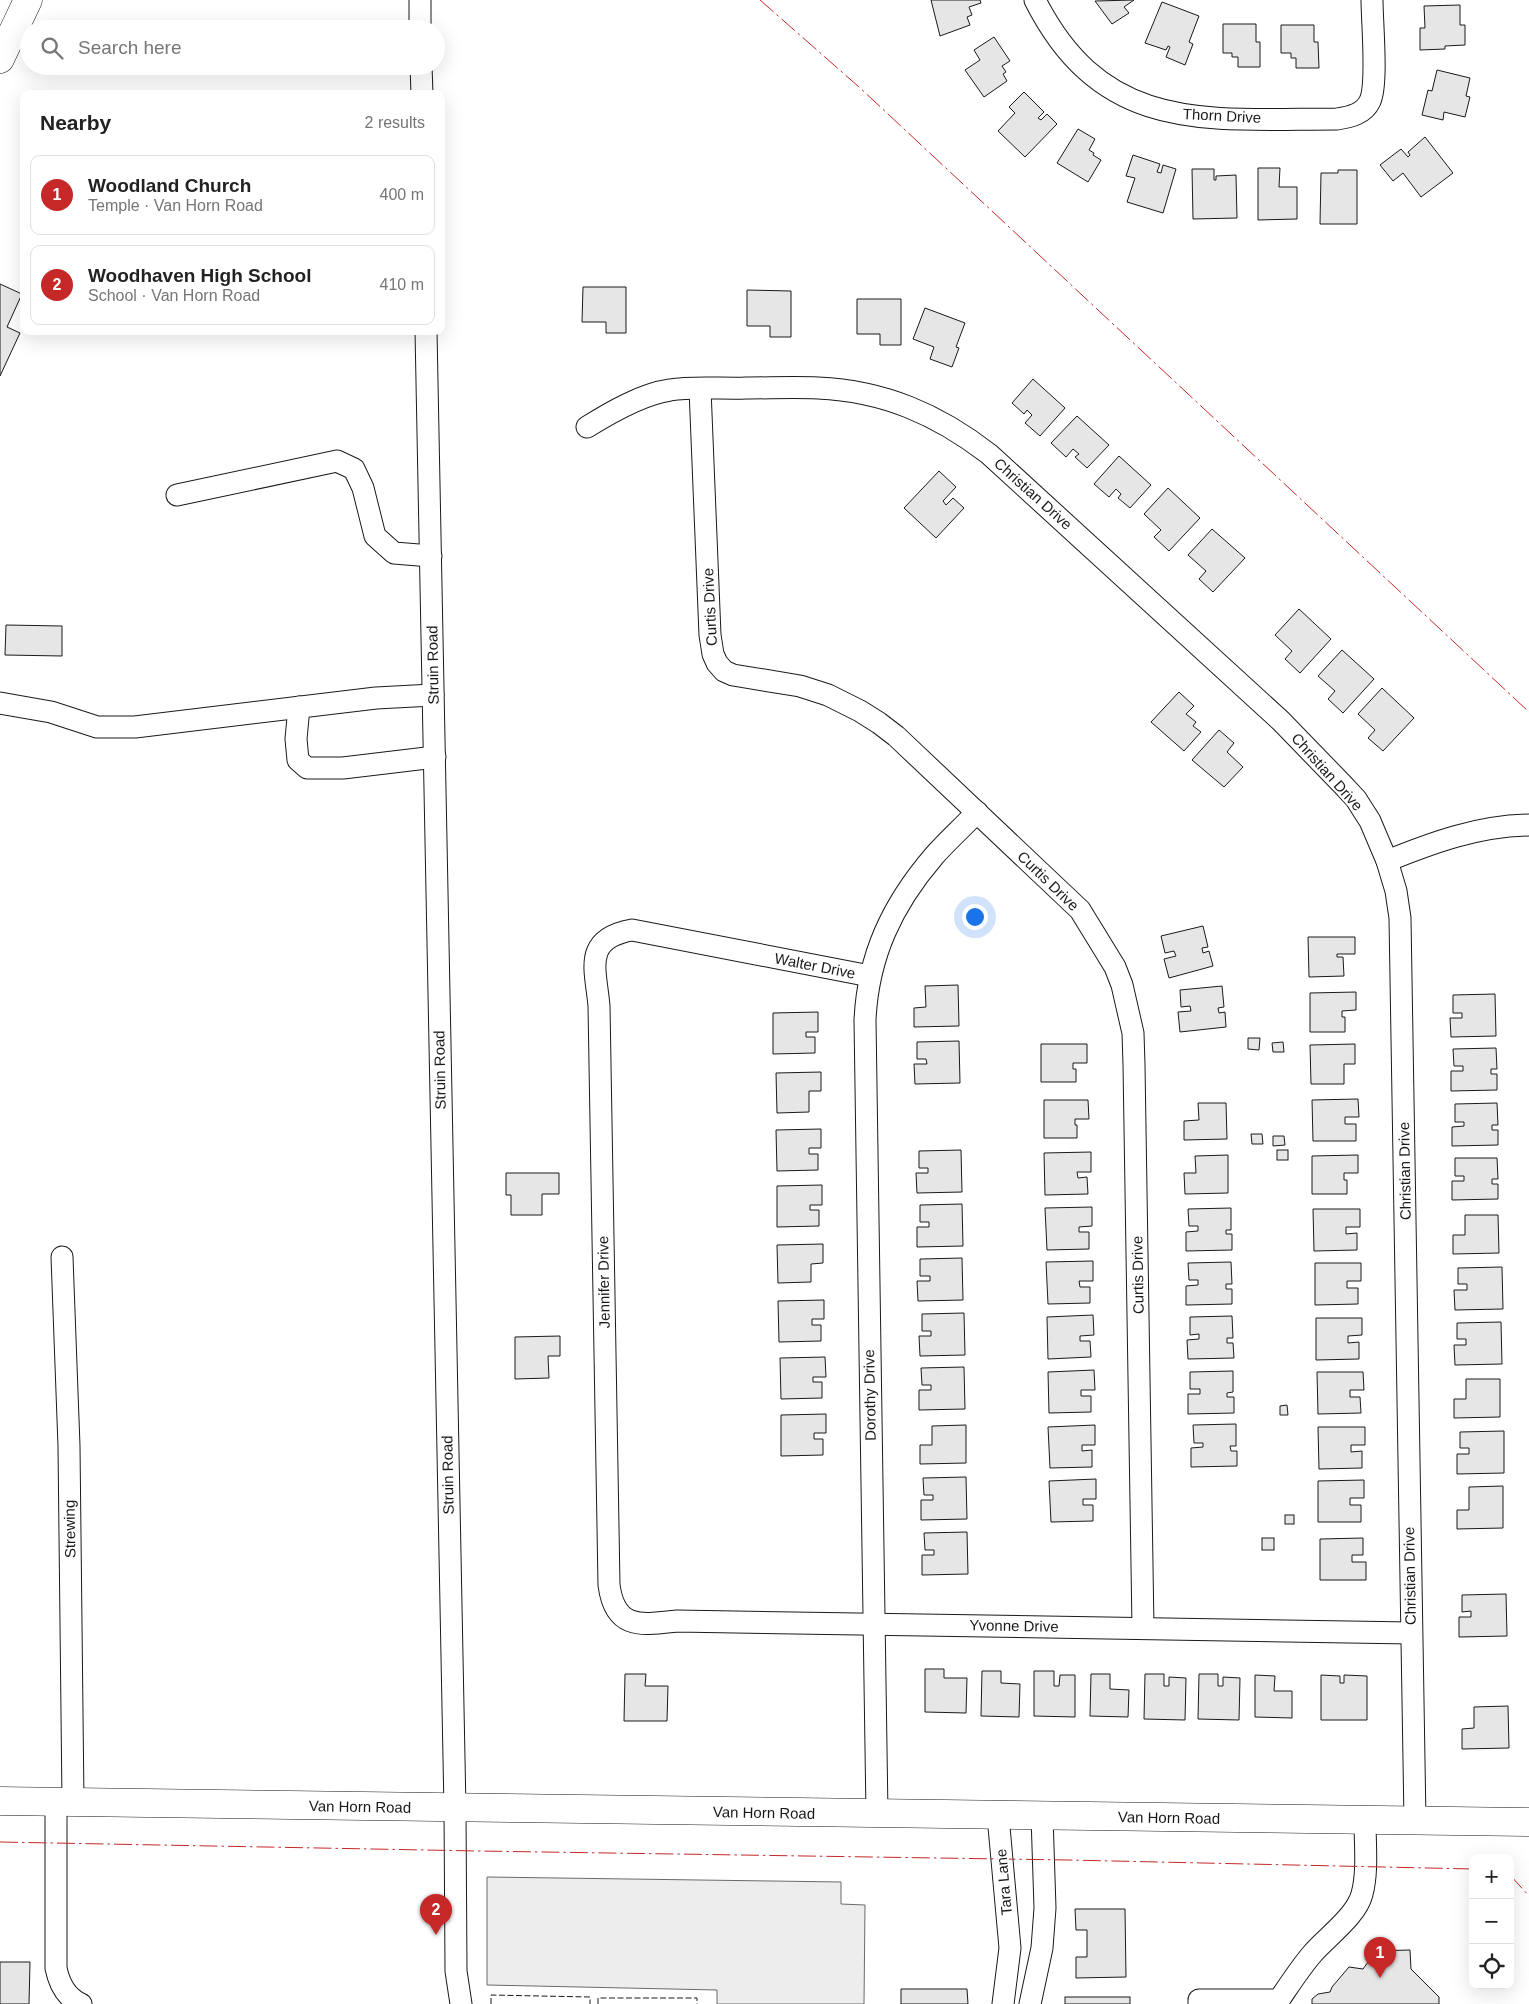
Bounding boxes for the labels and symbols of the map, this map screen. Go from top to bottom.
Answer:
street label: Thorn Drive [1182,105,1262,126]
street label: Christian Drive [991,454,1076,533]
street label: Curtis Drive [699,567,720,647]
street label: Struin Road [423,625,442,705]
street label: Christian Drive [1288,729,1367,814]
street label: Curtis Drive [1014,847,1082,914]
your location [962,904,988,930]
street label: Walter Drive [773,949,857,982]
street label: Struin Road [430,1030,449,1110]
street label: Christian Drive [1395,1122,1414,1220]
street label: Jennifer Drive [594,1236,613,1328]
street label: Curtis Drive [1128,1236,1147,1314]
street label: Dorothy Drive [860,1349,879,1441]
street label: Struin Road [438,1435,457,1515]
street label: Strewing [60,1500,79,1558]
street label: Christian Drive [1400,1527,1419,1625]
street label: Yvonne Drive [969,1616,1059,1635]
street label: Van Horn Road [309,1797,411,1816]
street label: Van Horn Road [713,1803,815,1822]
street label: Van Horn Road [1118,1808,1220,1827]
street label: Tara Lane [992,1848,1015,1916]
pin: 2 [420,1894,452,1935]
pin: 1 [1364,1937,1396,1978]

